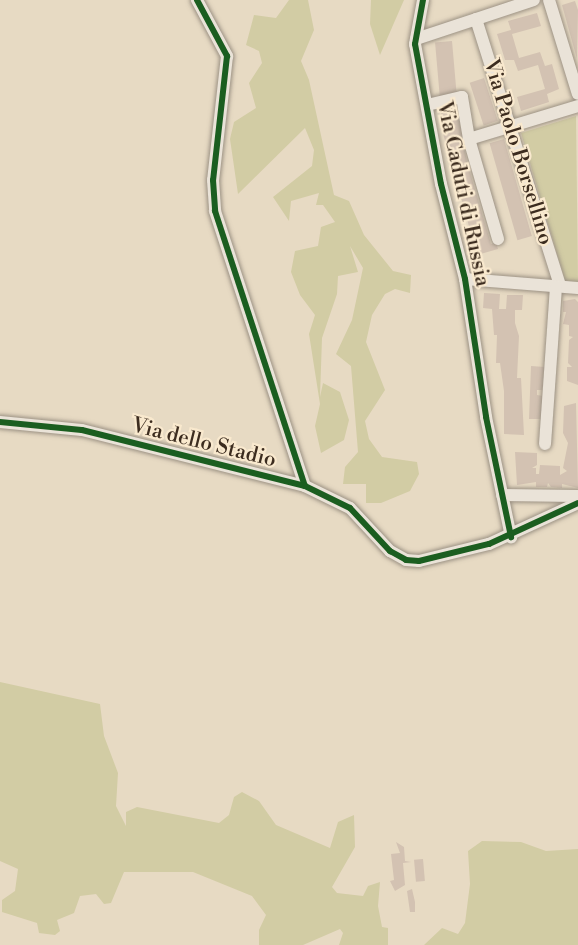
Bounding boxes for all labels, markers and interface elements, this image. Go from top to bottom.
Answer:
street label: Via Paolo Borsellino [478,56,558,248]
street label: Via Caduti di Russia [431,99,495,289]
street label: Via dello Stadio [129,413,279,473]

